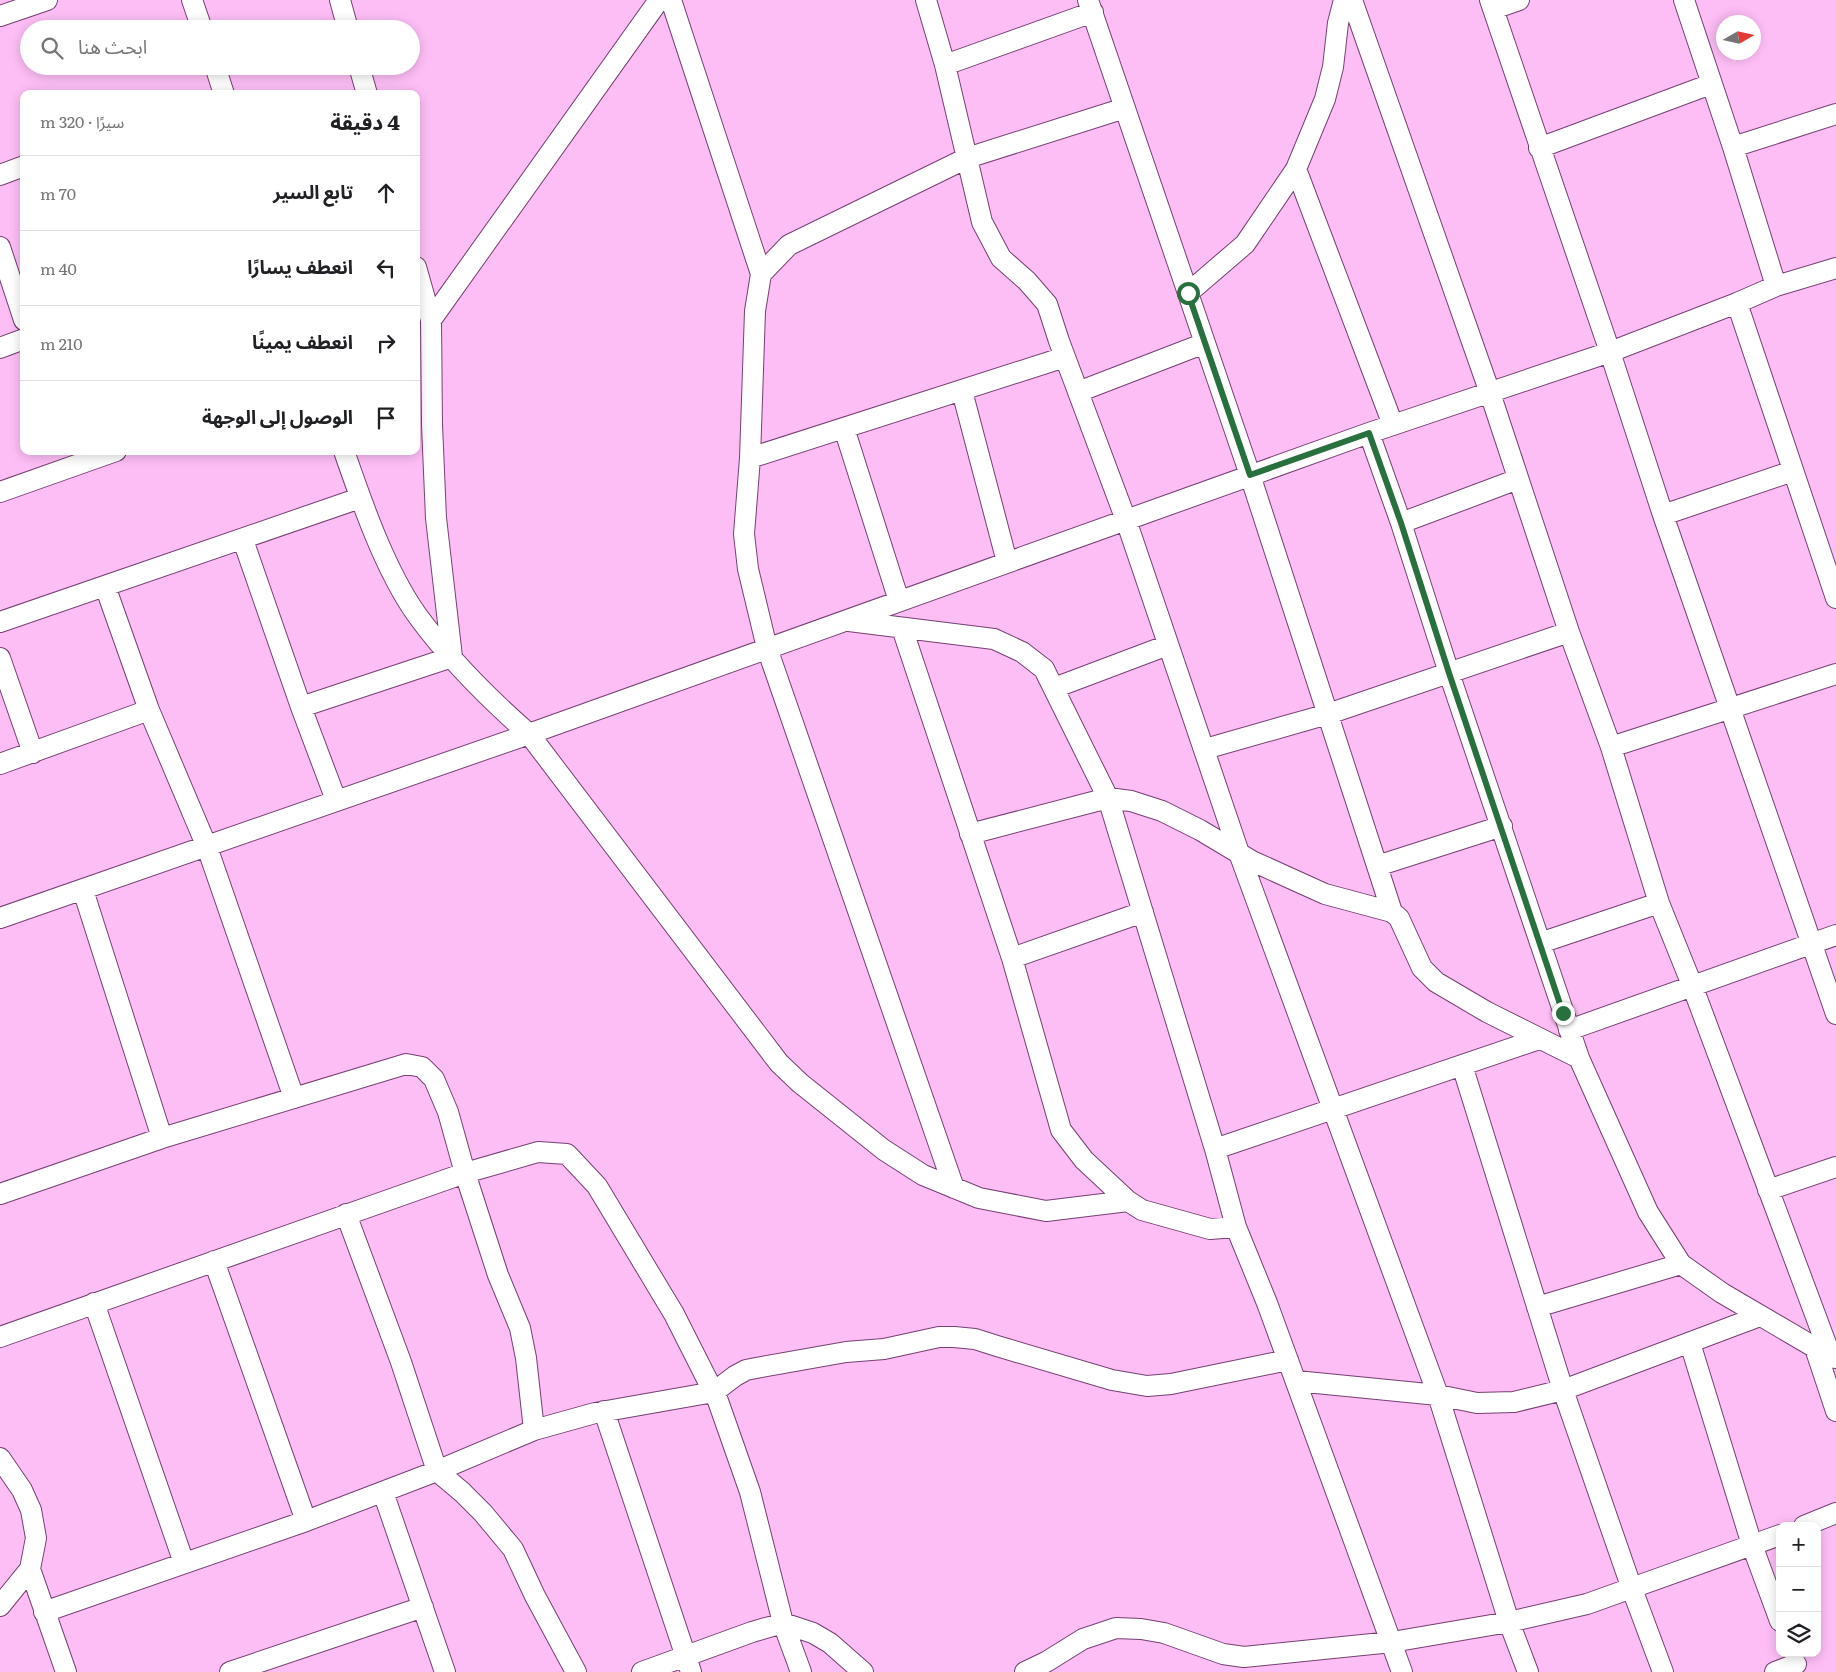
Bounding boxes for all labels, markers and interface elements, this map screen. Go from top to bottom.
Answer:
north arrow [1716,15,1761,60]
search box [20,20,420,75]
text: ابحث هنا [78,32,147,60]
icon: search [38,34,66,62]
text: 4 دقيقة [330,105,400,136]
text: سيرًا · 320 m [40,109,124,133]
text: تابع السير [273,177,353,205]
icon: ahead [372,179,400,207]
text: 70 m [40,181,76,205]
text: انعطف يسارًا [247,252,353,280]
icon: left [372,254,400,282]
text: 40 m [40,256,77,280]
route start [1177,282,1200,305]
text: انعطف يمينًا [252,327,353,355]
icon: right [372,329,400,357]
text: 210 m [40,331,83,355]
text: الوصول إلى الوجهة [202,402,353,430]
icon: arrive [372,404,400,432]
route end [1552,1002,1575,1025]
map controls [1776,1522,1821,1657]
button: + [1776,1522,1821,1567]
button: − [1776,1567,1821,1612]
button: layers [1776,1612,1821,1657]

